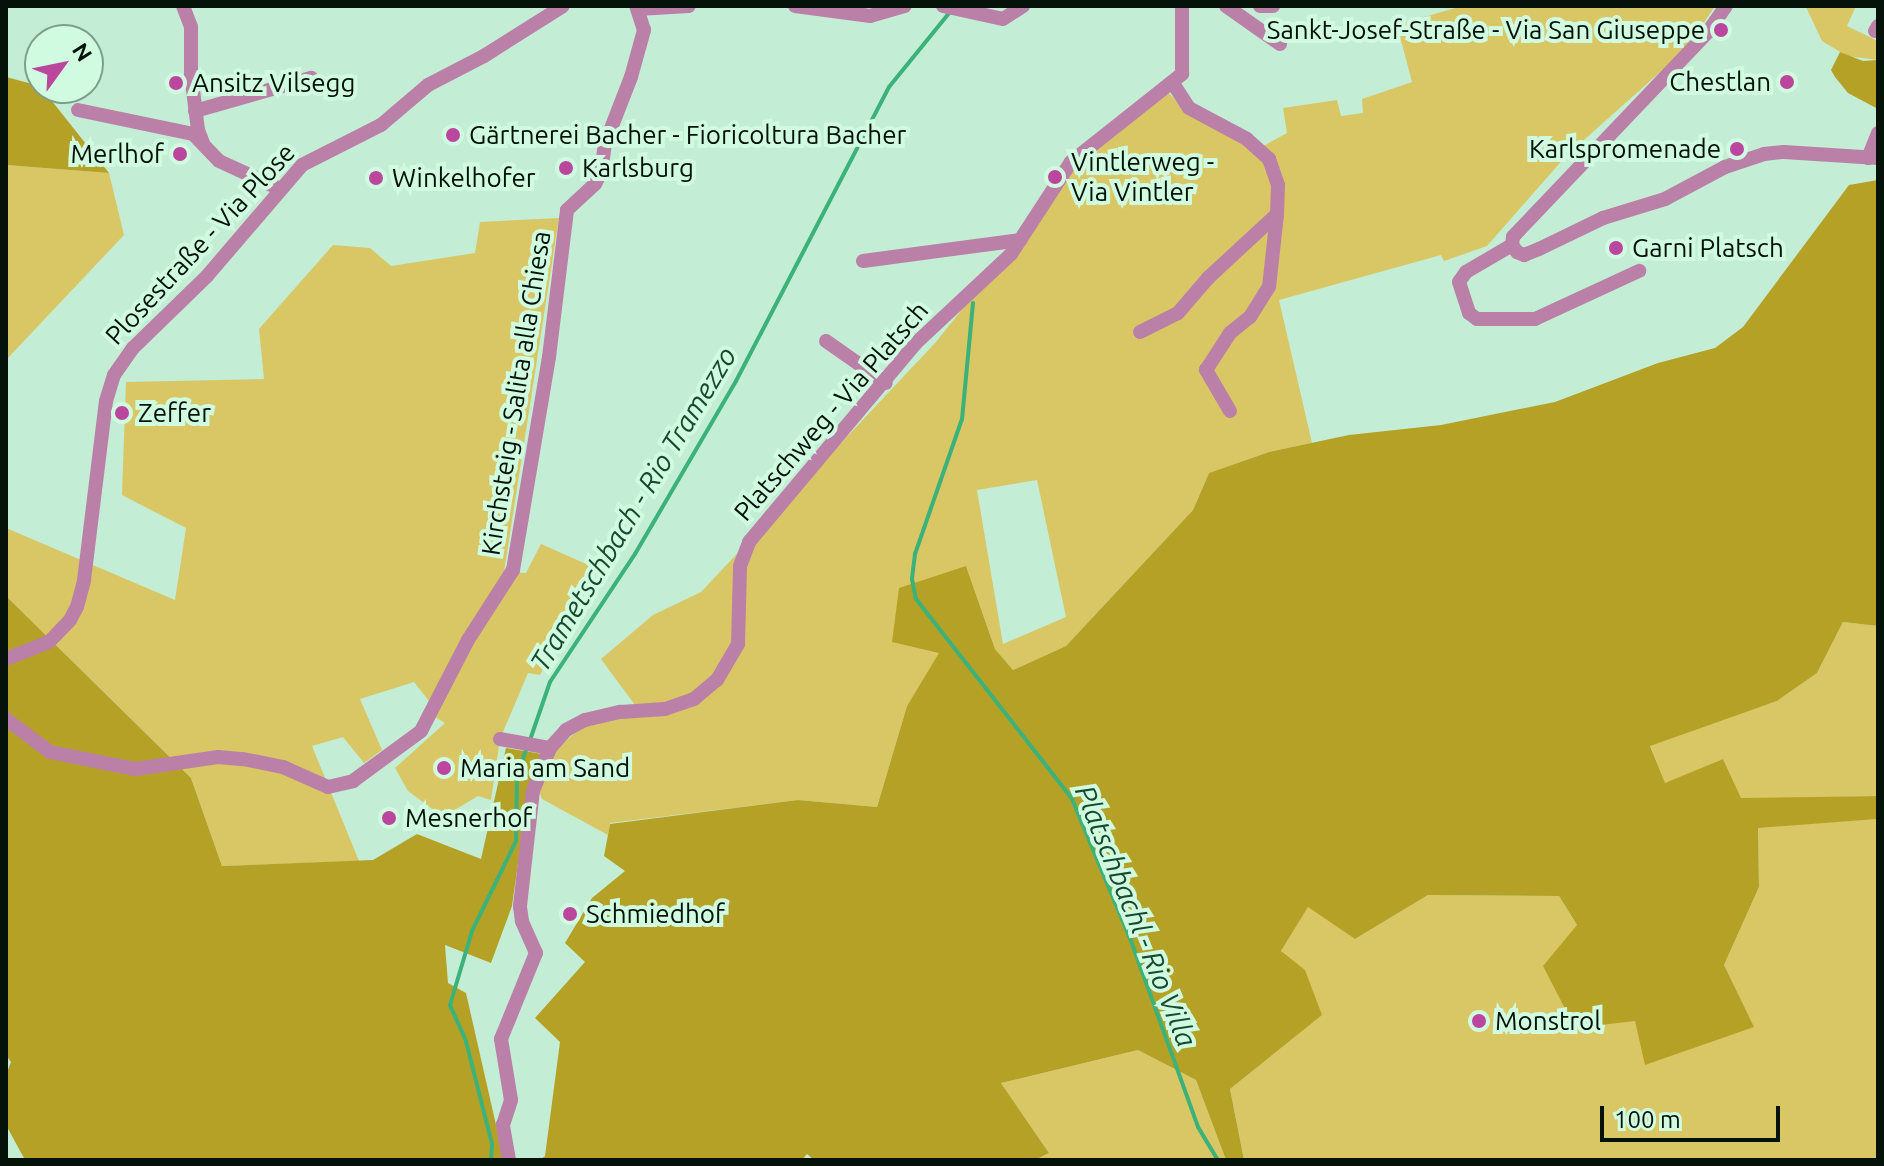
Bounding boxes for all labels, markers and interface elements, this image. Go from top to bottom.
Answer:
place label: Sankt-Josef-Straße - Via San Giuseppe [1267,14,1705,46]
marker: Sankt-Josef-Straße - Via San Giuseppe [1712,21,1730,39]
north arrow [24,24,104,104]
text: N [68,38,98,65]
place label: Chestlan [1669,66,1771,98]
place label: Ansitz Vilsegg [192,67,355,99]
marker: Chestlan [1778,73,1796,91]
marker: Ansitz Vilsegg [167,74,185,92]
place label: Gärtnerei Bacher - Fioricoltura Bacher [469,119,906,151]
marker: Gärtnerei Bacher - Fioricoltura Bacher [444,126,462,144]
place label: Karlspromenade [1529,133,1721,165]
street label: Plosestraße - Via Plose [99,137,301,351]
place label: Merlhof [70,138,164,170]
marker: Karlspromenade [1728,140,1746,158]
marker: Merlhof [171,145,189,163]
place label: Vintlerweg - Via Vintler [1071,146,1214,208]
place label: Karlsburg [582,152,694,184]
marker: Karlsburg [557,159,575,177]
place label: Winkelhofer [392,162,536,194]
marker: Vintlerweg - Via Vintler [1046,168,1064,186]
marker: Winkelhofer [367,169,385,187]
street label: Kirchsteig - Salita alla Chiesa [475,229,557,557]
place label: Garni Platsch [1632,232,1784,264]
marker: Garni Platsch [1607,239,1625,257]
street label: Platschweg - Via Platsch [727,295,935,527]
water label: Trametschbach - Rio Tramezzo [523,341,743,677]
place label: Zeffer [138,397,211,429]
marker: Zeffer [113,404,131,422]
place label: Maria am Sand [460,752,630,784]
marker: Maria am Sand [435,759,453,777]
water label: Platschbachl - Rio Villa [1068,780,1204,1052]
place label: Mesnerhof [405,802,532,834]
marker: Mesnerhof [380,809,398,827]
place label: Schmiedhof [586,898,725,930]
marker: Schmiedhof [561,905,579,923]
place label: Monstrol [1495,1005,1601,1037]
marker: Monstrol [1470,1012,1488,1030]
scale bar [1604,1090,1784,1140]
text: 100 m [1614,1106,1681,1133]

